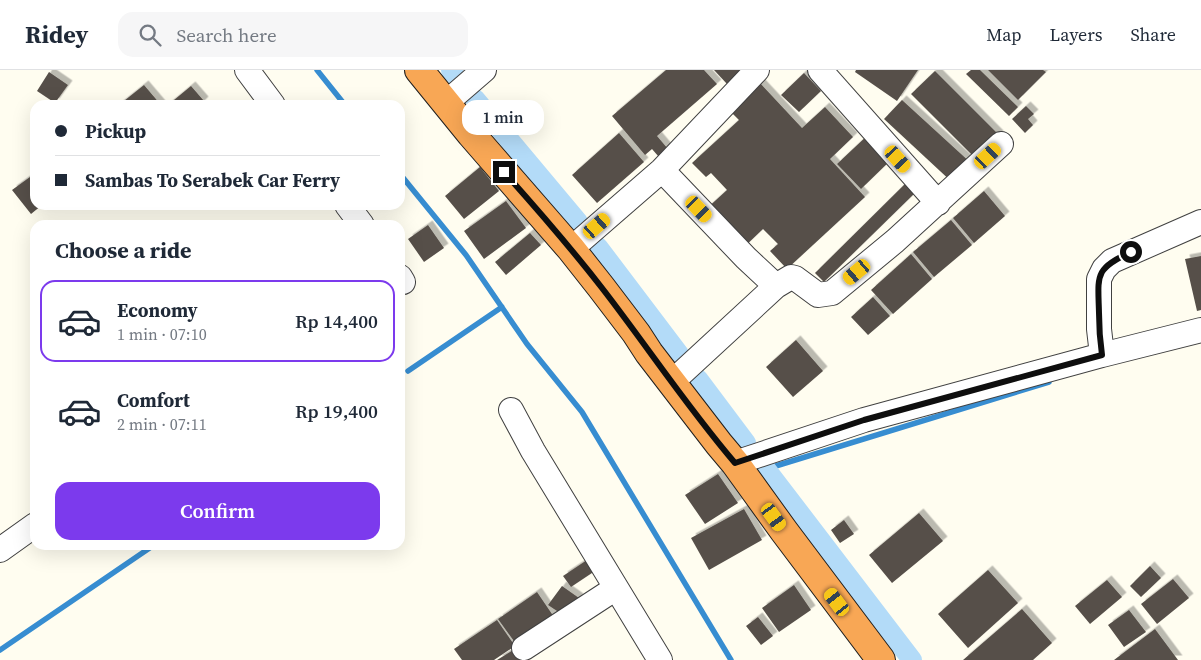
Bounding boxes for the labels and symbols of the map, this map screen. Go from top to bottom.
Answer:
callout: 1 min [463,99,545,134]
car [971,140,1004,172]
car [882,143,913,175]
route end [493,161,515,183]
car [683,193,714,225]
car [580,210,613,242]
route start [1120,241,1142,263]
car [840,257,873,287]
car [759,500,788,534]
car [821,586,852,618]

